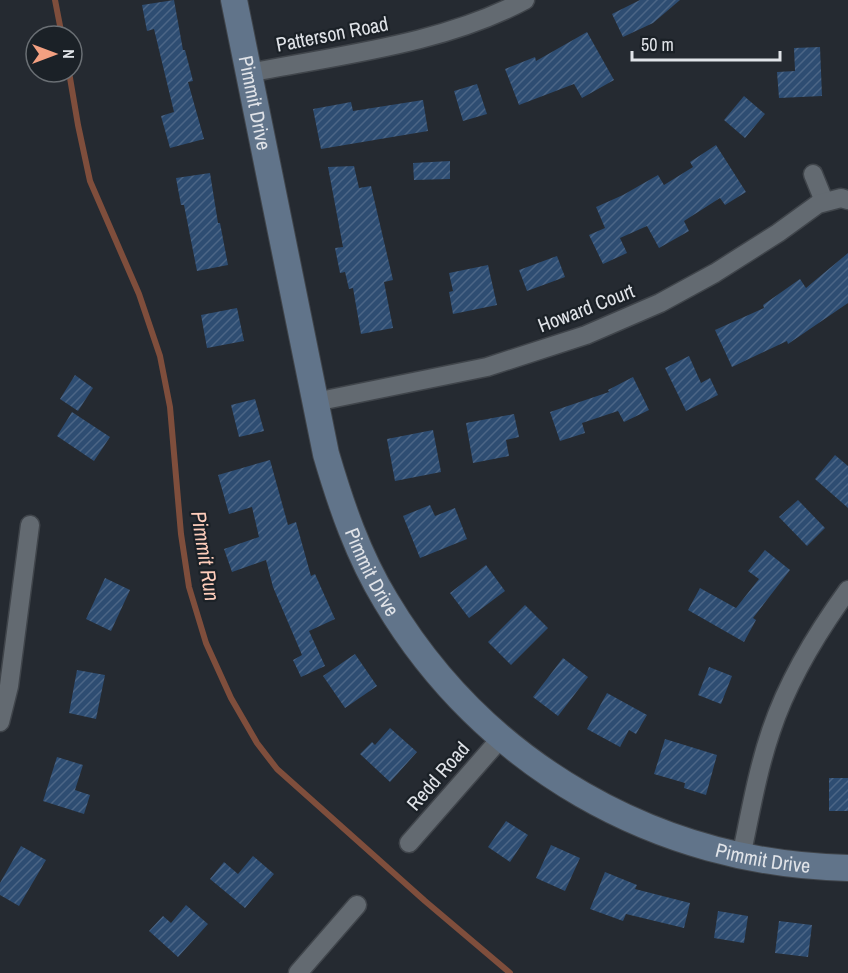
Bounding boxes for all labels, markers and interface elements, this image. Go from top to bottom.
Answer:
street label: Patterson Road [273,9,390,58]
north arrow [24,24,84,84]
scale bar [632,24,780,62]
text: 50 m [641,32,674,57]
text: N [58,49,80,59]
street label: Pimmit Drive [233,53,278,152]
street label: Howard Court [534,277,638,338]
water label: Pimmit Run [184,509,227,603]
street label: Pimmit Drive [339,524,406,621]
street label: Redd Road [400,736,475,816]
street label: Pimmit Drive [713,836,812,879]

